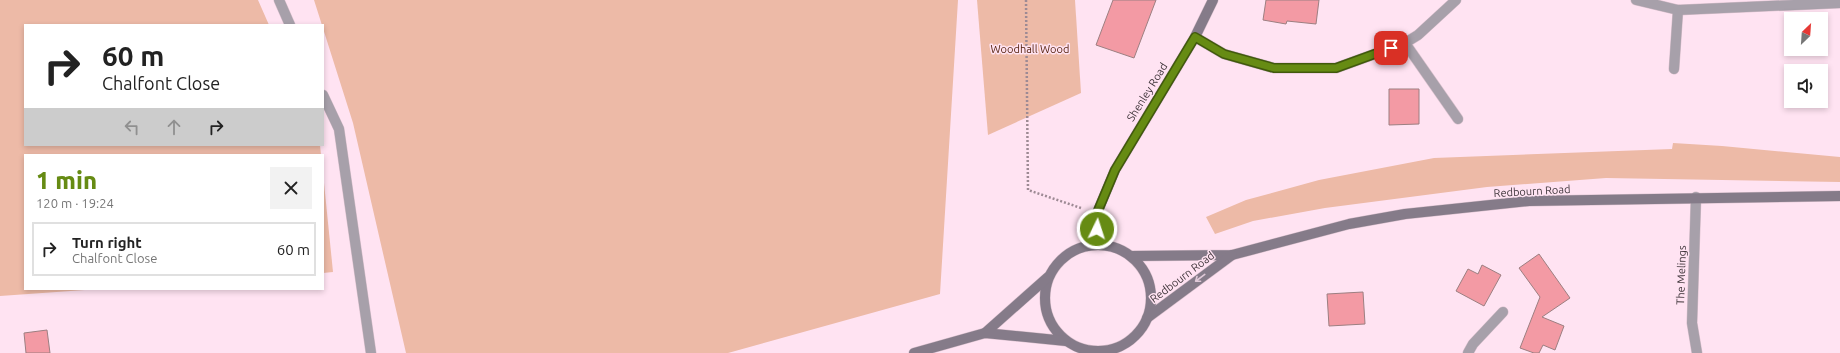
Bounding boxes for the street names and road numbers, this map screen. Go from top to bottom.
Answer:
street label: Shenley Road [1124,61,1170,123]
street label: Redbourn Road [1493,183,1571,199]
street label: The Melings [1674,245,1688,305]
street label: Redbourn Road [1148,249,1216,305]

